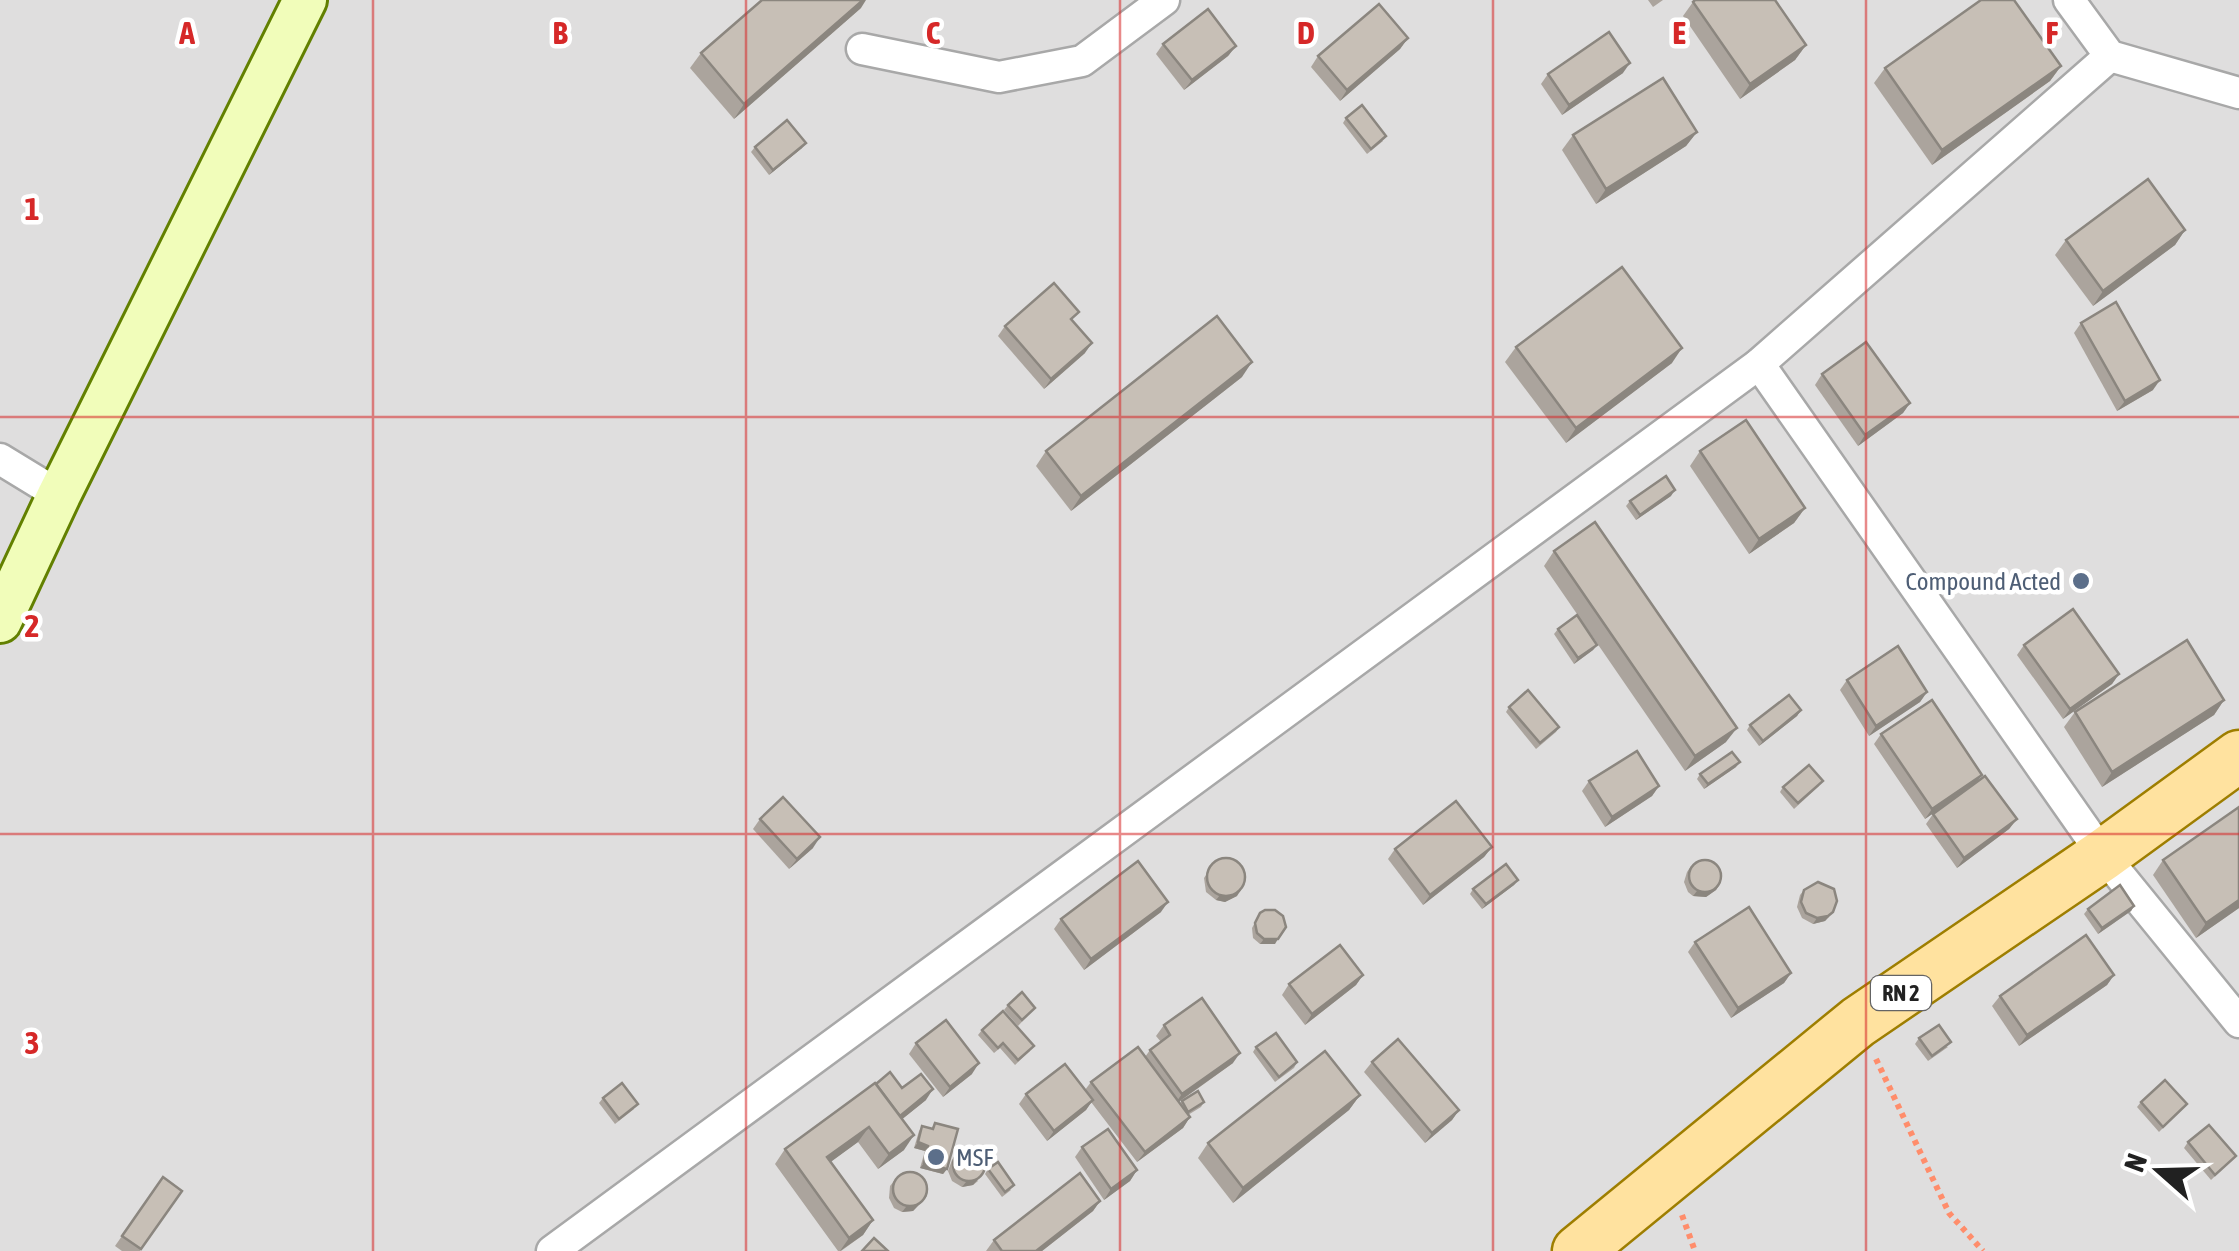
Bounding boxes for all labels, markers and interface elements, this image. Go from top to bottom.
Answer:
text: A [178,14,195,51]
text: B [552,14,568,51]
text: C [926,14,941,51]
text: D [1297,14,1315,51]
text: E [1672,14,1686,51]
text: F [2046,14,2059,51]
text: 1 [24,190,40,227]
place label: Compound Acted [1905,567,2061,595]
marker: Compound Acted [2070,570,2092,592]
text: 2 [24,607,40,644]
road number: RN 2 [1871,976,1931,1010]
text: 3 [24,1024,40,1061]
north arrow [2109,1121,2209,1221]
place label: MSF [956,1143,993,1171]
marker: MSF [925,1146,947,1168]
text: N [2118,1149,2153,1176]

